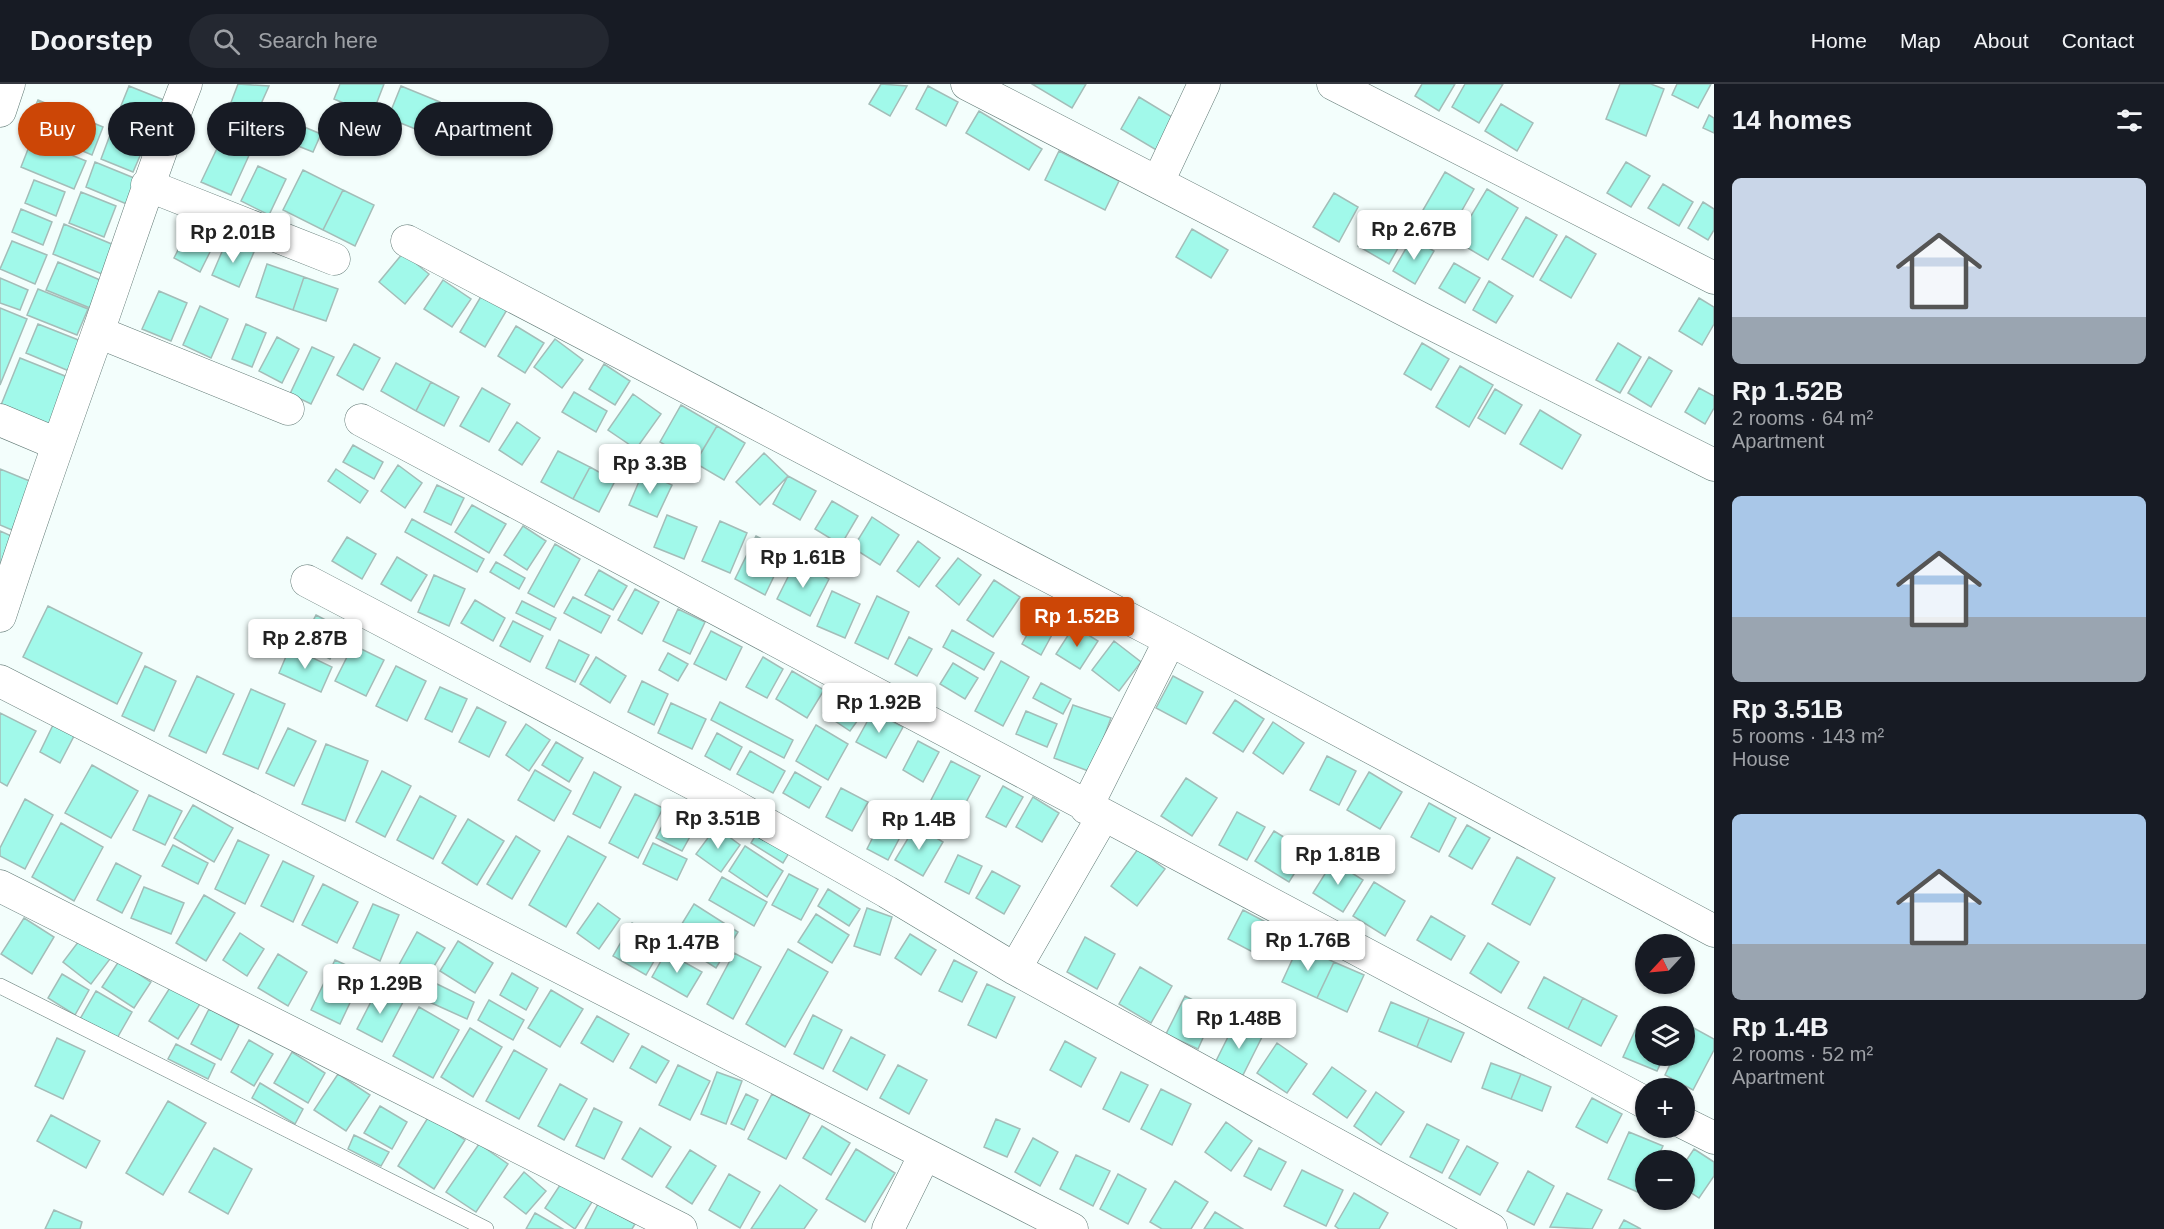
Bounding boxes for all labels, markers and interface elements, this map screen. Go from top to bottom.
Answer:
search box [189,14,609,68]
text: Doorstep [30,25,153,56]
icon: search [210,25,243,58]
text: Search here [258,28,378,53]
text: Home [1811,29,1867,52]
text: Map [1900,29,1941,52]
text: About [1974,29,2029,52]
text: Contact [2062,29,2134,52]
chip: Buy [18,102,96,156]
chip: Rent [108,102,195,156]
chip: Filters [207,102,306,156]
chip: New [318,102,402,156]
chip: Apartment [414,102,553,156]
icon: filters [2113,104,2146,137]
text: 14 homes [1732,105,1852,135]
pin: Rp 2.67B [1352,210,1476,261]
pin: Rp 2.01B [171,213,295,264]
icon: home [1885,217,1993,325]
text: Rp 2.67B [1371,218,1457,240]
text: Rp 2.01B [190,221,276,243]
text: Rp 1.52B [1732,376,1843,406]
text: 2 rooms · 64 m² [1732,407,1873,429]
text: Apartment [1732,430,1824,452]
pin: Rp 3.3B [595,444,705,495]
text: Rp 3.3B [613,452,687,474]
icon: home [1885,535,1993,643]
pin: Rp 1.61B [741,538,865,589]
text: Rp 1.61B [760,546,846,568]
pin: Rp 1.52B [1015,597,1139,648]
text: Rp 1.52B [1034,605,1120,627]
pin: Rp 2.87B [243,619,367,670]
text: Rp 2.87B [262,627,348,649]
pin: Rp 1.92B [817,683,941,734]
text: Rp 1.92B [836,691,922,713]
text: Rp 3.51B [1732,694,1843,724]
text: 5 rooms · 143 m² [1732,725,1884,747]
text: House [1732,748,1790,770]
pin: Rp 3.51B [656,799,780,850]
pin: Rp 1.4B [864,800,974,851]
text: Rp 3.51B [675,807,761,829]
text: Rp 1.4B [882,808,956,830]
pin: Rp 1.81B [1276,835,1400,886]
text: Rp 1.81B [1295,843,1381,865]
icon: home [1885,853,1993,961]
pin: Rp 1.76B [1246,921,1370,972]
pin: Rp 1.47B [615,923,739,974]
text: Rp 1.76B [1265,929,1351,951]
text: Rp 1.47B [634,931,720,953]
north arrow [1635,934,1695,994]
map controls [1635,934,1695,1210]
pin: Rp 1.29B [318,964,442,1015]
text: Rp 1.29B [337,972,423,994]
pin: Rp 1.48B [1177,999,1301,1050]
button: layers [1635,1006,1695,1066]
text: Rp 1.48B [1196,1007,1282,1029]
text: Rp 1.4B [1732,1012,1829,1042]
text: 2 rooms · 52 m² [1732,1043,1873,1065]
text: Apartment [1732,1066,1824,1088]
button: + [1635,1078,1695,1138]
button: − [1635,1150,1695,1210]

